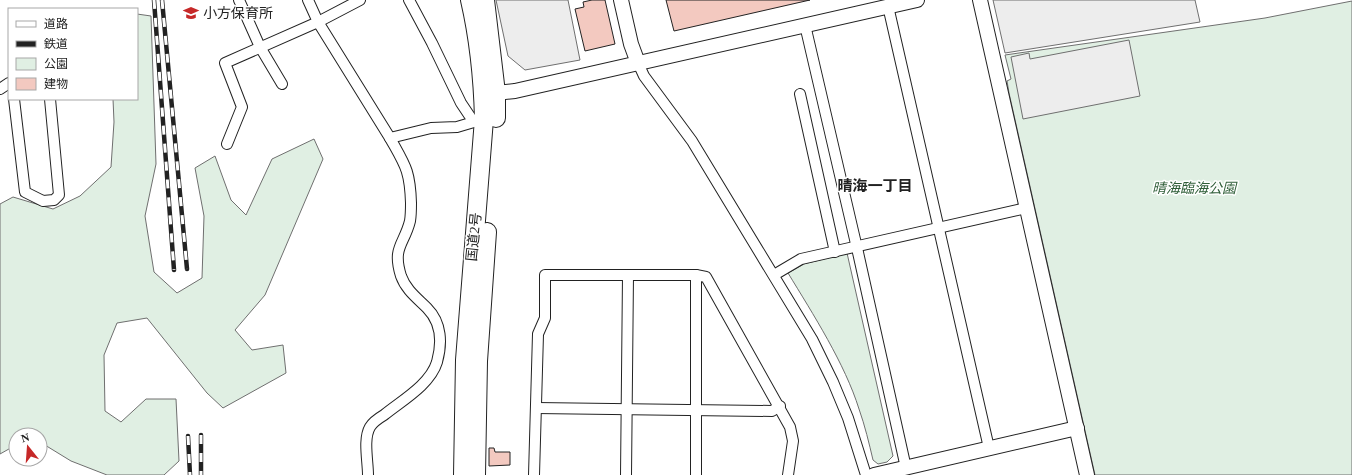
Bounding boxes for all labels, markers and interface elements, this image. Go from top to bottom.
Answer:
school or university icon: 小方保育所 [182,4,200,22]
place label: 小方保育所 [203,6,273,21]
legend [8,8,138,100]
text: 道路 [44,17,68,31]
text: 鉄道 [44,37,68,51]
text: 公園 [44,57,68,71]
text: 建物 [44,77,68,91]
district label: 晴海一丁目 [837,178,913,194]
park label: 晴海臨海公園 [1152,181,1238,196]
street label: 国道2号 [464,212,484,262]
north arrow [8,427,48,467]
text: N [20,431,31,444]

